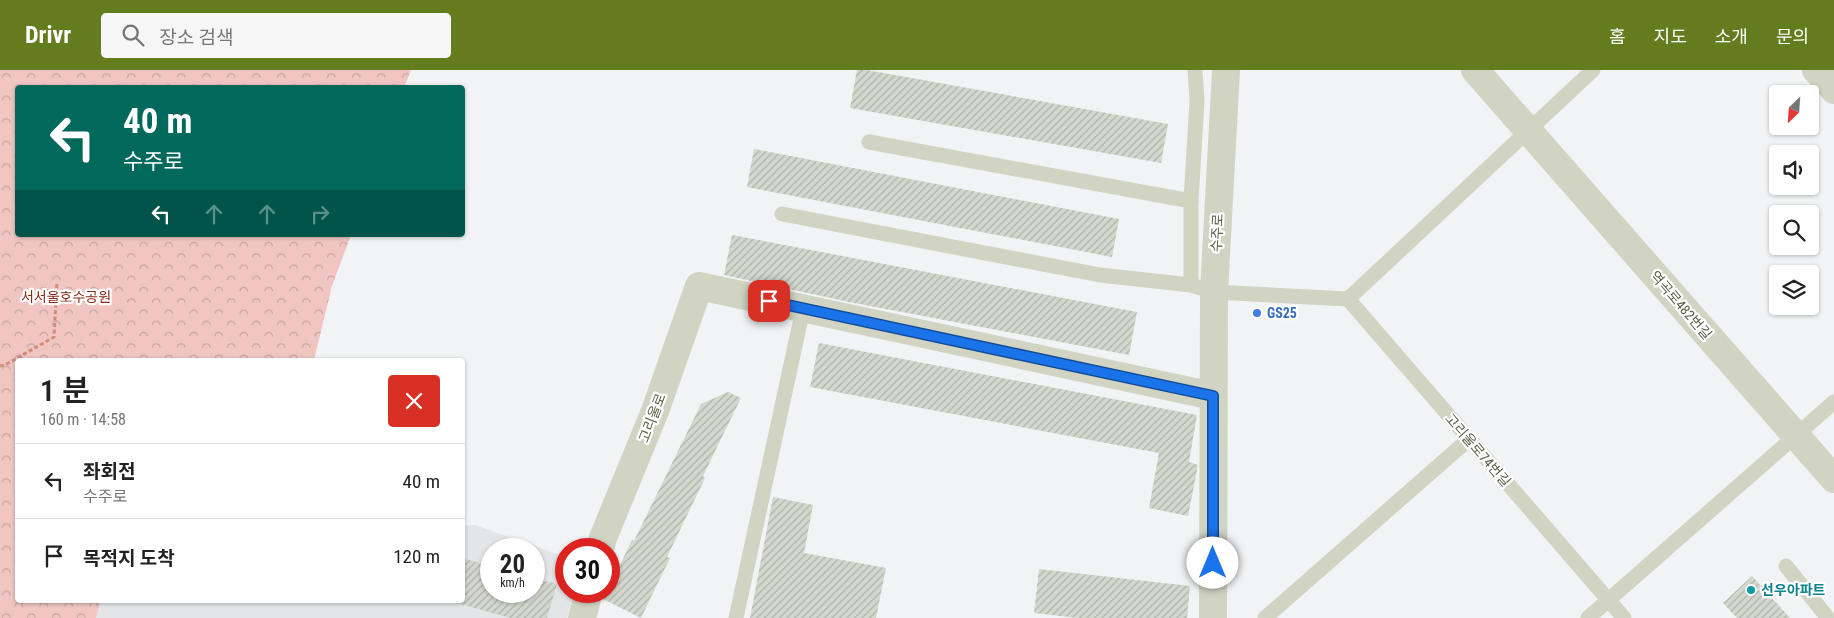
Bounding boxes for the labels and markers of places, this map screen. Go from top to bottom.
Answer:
pin [748,280,790,322]
place label: GS25 [1267,305,1297,321]
marker: GS25 [1251,307,1263,319]
place label: 선우아파트 [1761,582,1826,598]
marker: 선우아파트 [1745,584,1757,596]

